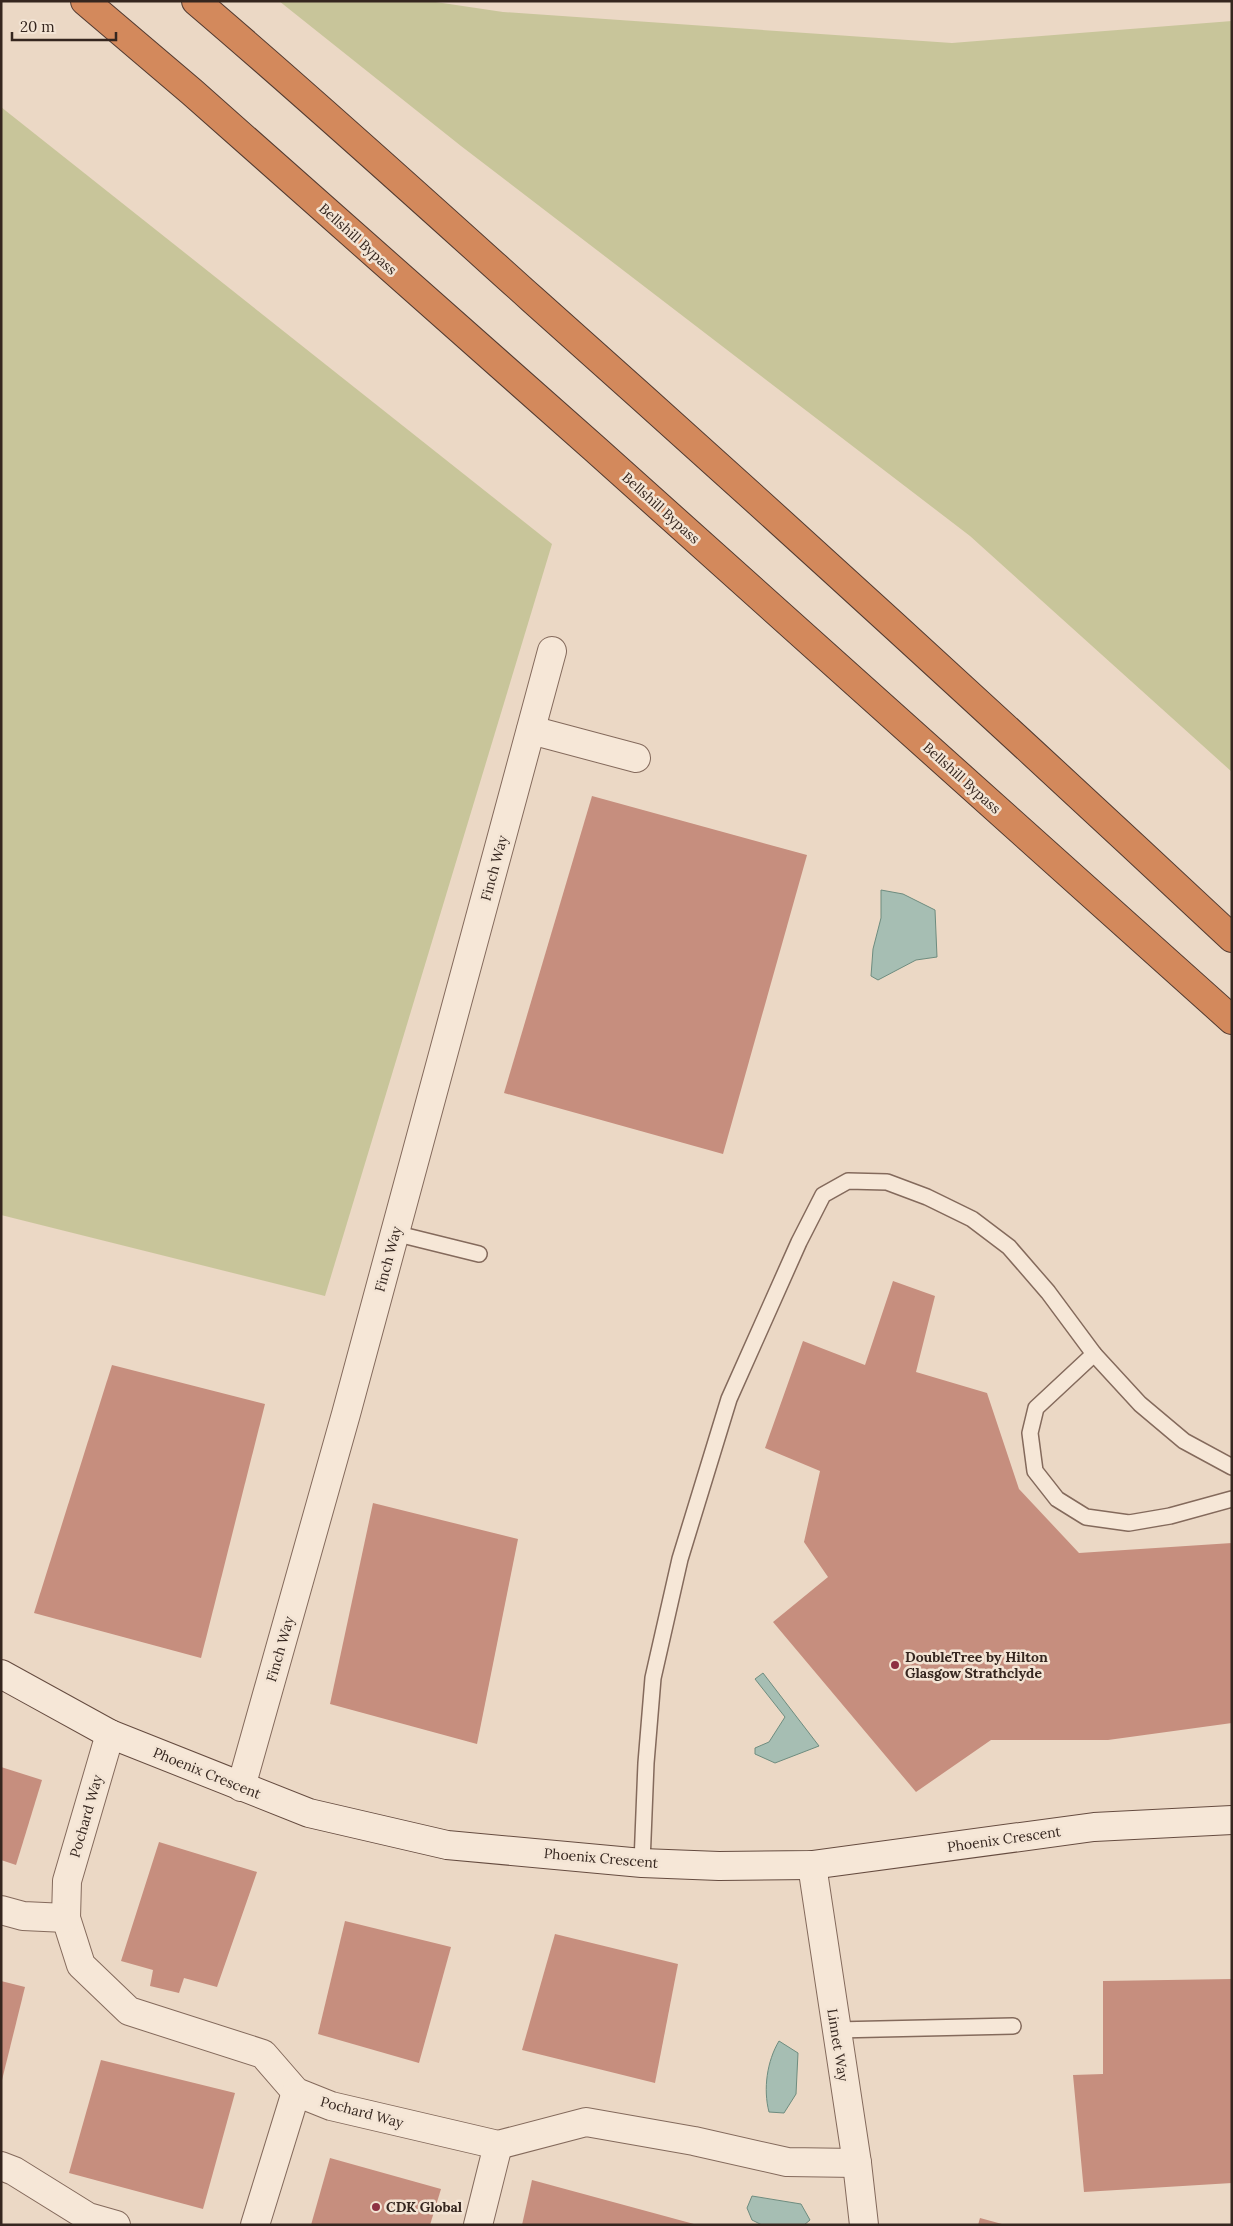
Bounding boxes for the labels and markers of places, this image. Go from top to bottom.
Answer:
place label: DoubleTree by Hilton Glasgow Strathclyde [905,1648,1048,1682]
marker: DoubleTree by Hilton Glasgow Strathclyde [889,1659,901,1671]
place label: CDK Global [386,2198,463,2216]
marker: CDK Global [370,2201,382,2213]

